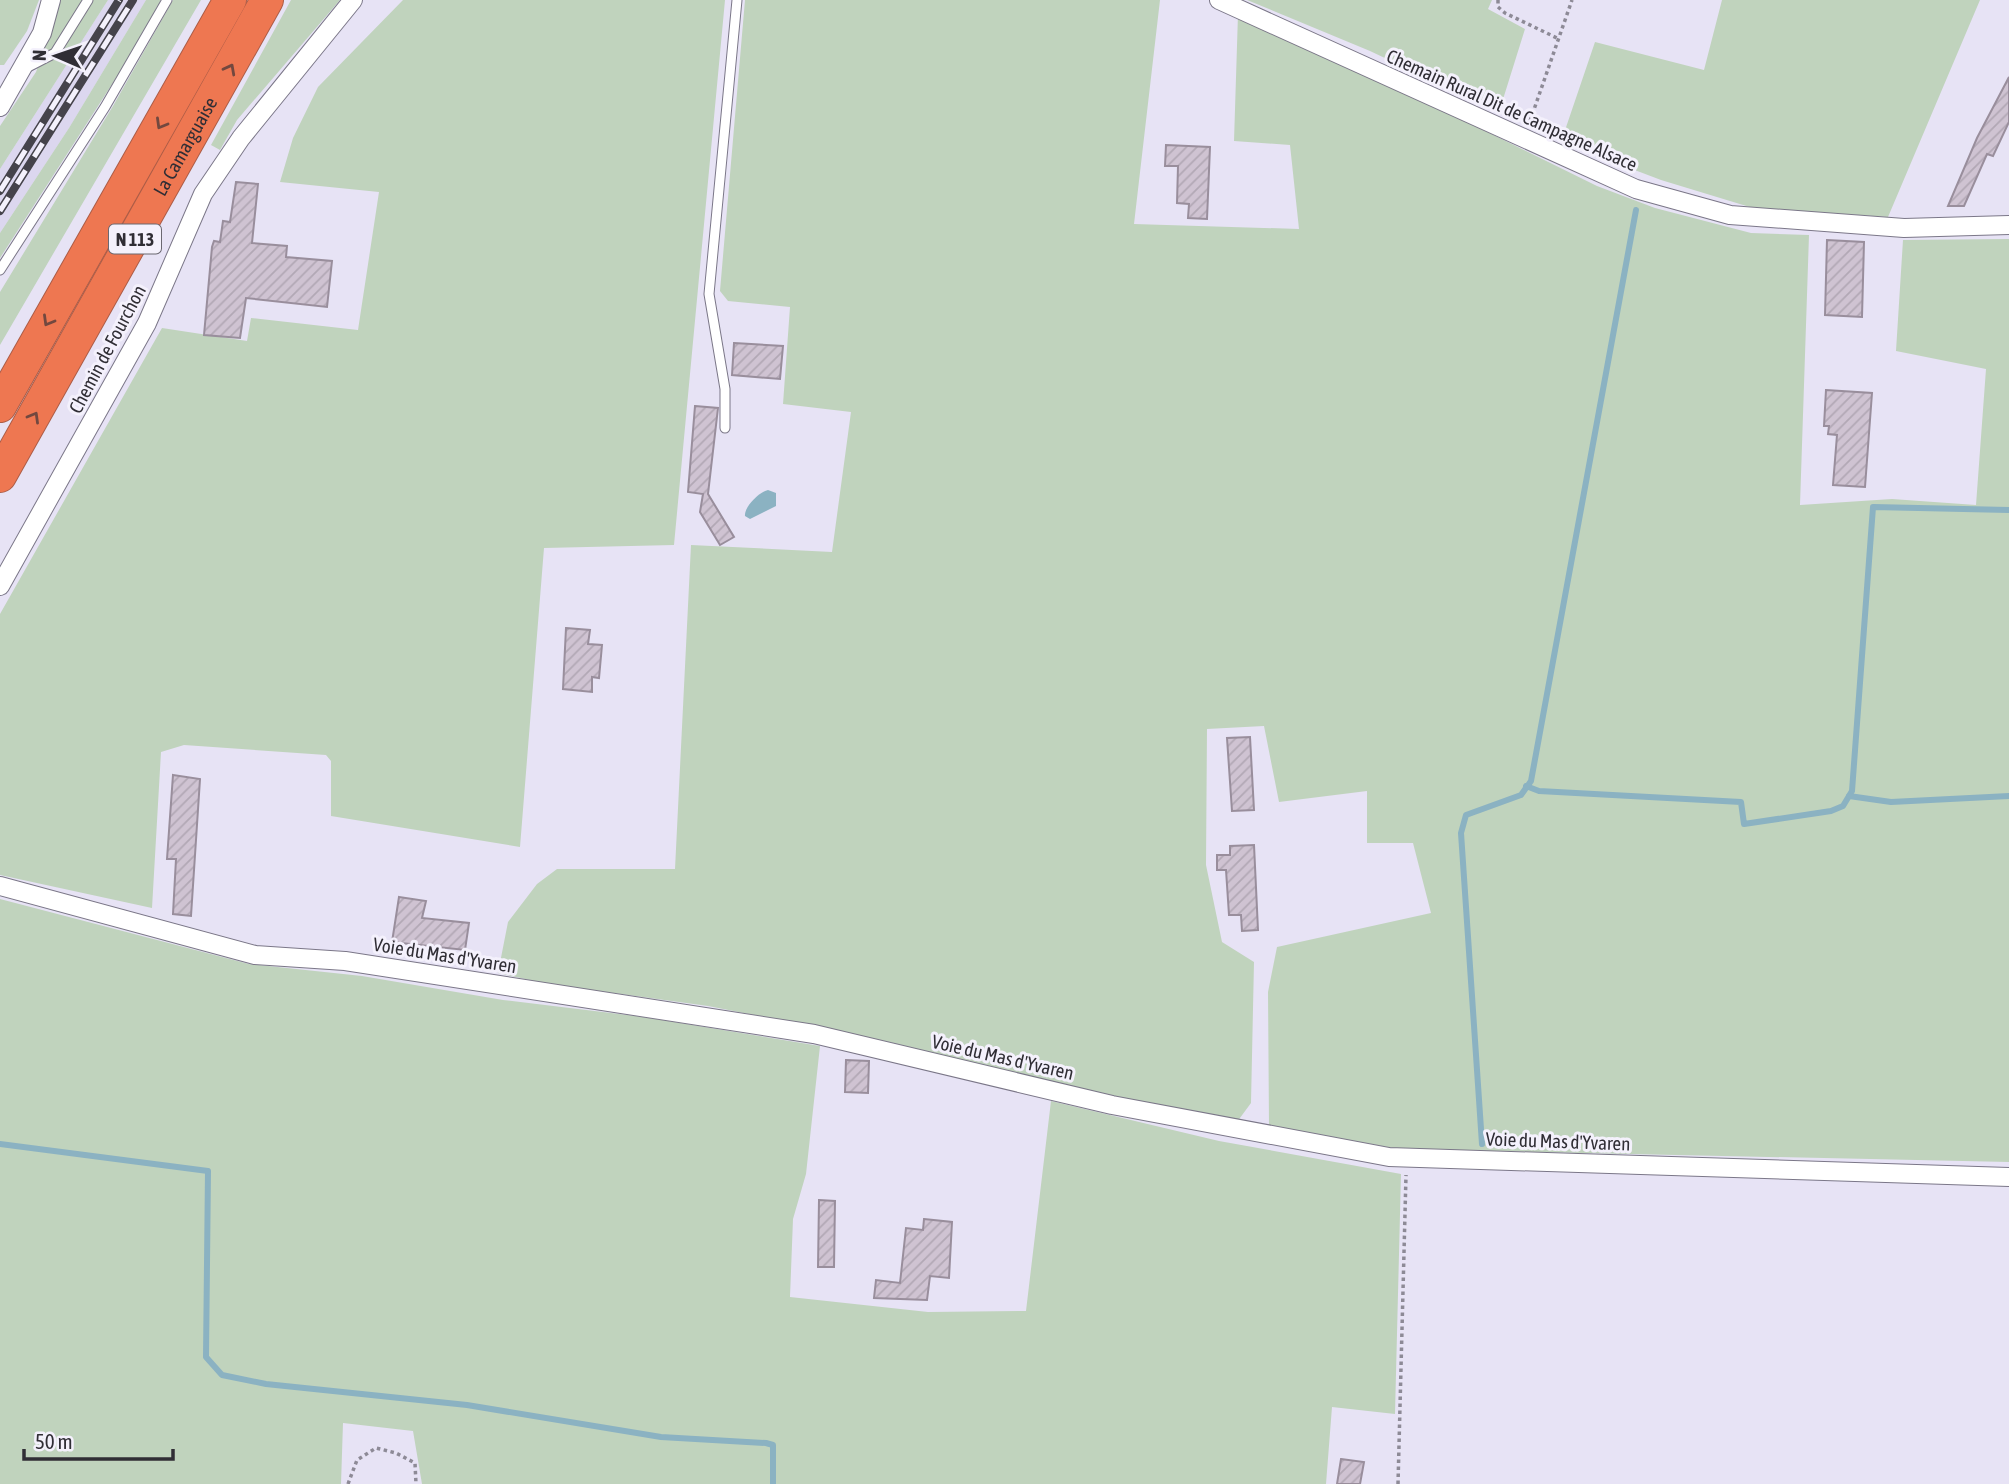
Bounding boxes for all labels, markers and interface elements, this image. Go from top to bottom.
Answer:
north arrow [21,21,91,91]
street label: Chemain Rural Dit de Campagne Alsace [1383,45,1641,175]
text: N [28,49,50,61]
one-way arrow [222,64,235,76]
street label: La Camarguaise [148,93,221,200]
one-way arrow [156,117,169,129]
road number: N 113 [109,225,161,254]
street label: Chemin de Fourchon [64,281,150,417]
one-way arrow [43,314,56,327]
one-way arrow [26,411,39,424]
street label: Voie du Mas d'Yvaren [372,933,518,977]
street label: Voie du Mas d'Yvaren [930,1030,1076,1084]
street label: Voie du Mas d'Yvaren [1485,1127,1631,1155]
scale bar [24,1418,173,1462]
text: 50 m [35,1429,73,1453]

